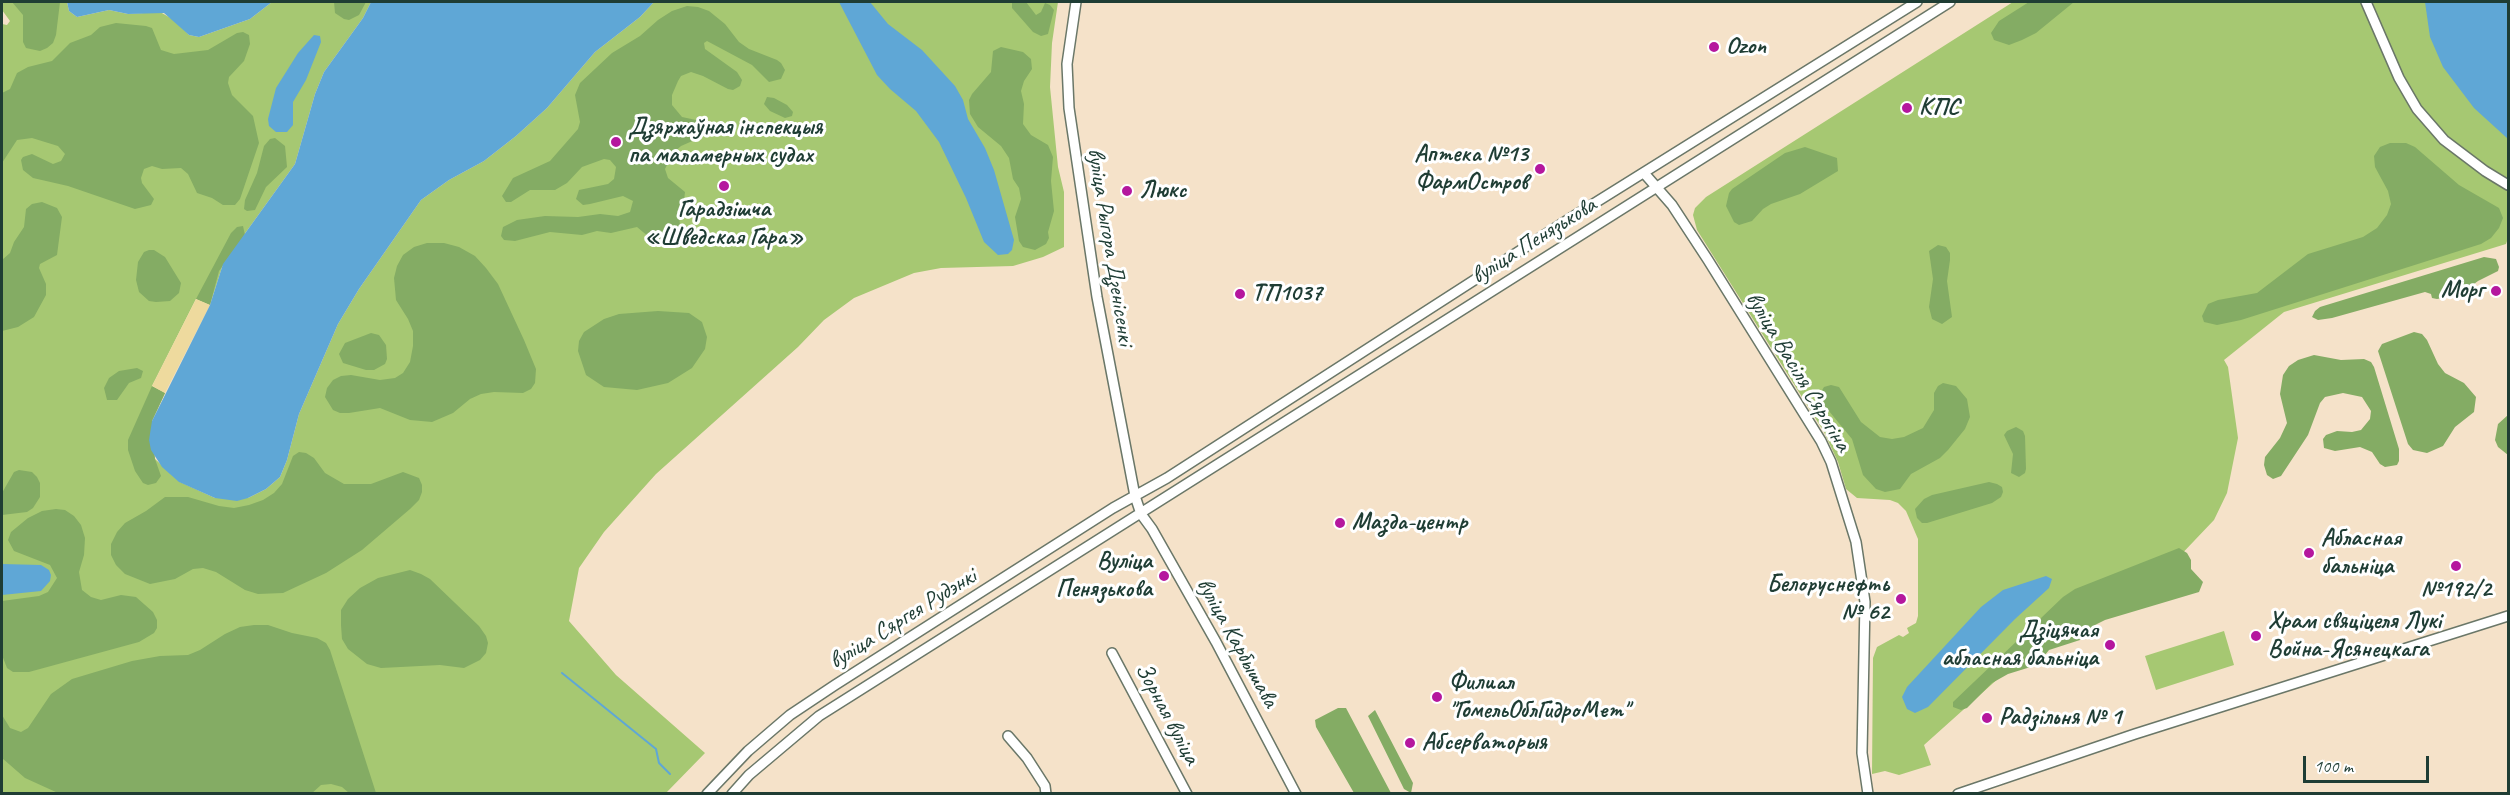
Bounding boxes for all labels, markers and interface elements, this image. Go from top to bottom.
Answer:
place label: Ozon [1726,33,1766,61]
marker: Ozon [1707,40,1721,54]
place label: КПС [1919,94,1960,122]
marker: КПС [1900,101,1914,115]
place label: Дзяржаўная інспекцыя па маламерных судах [628,114,822,170]
marker: Дзяржаўная інспекцыя па маламерных судах [609,135,623,149]
place label: Аптека №13 ФармОстров [1414,141,1528,197]
street label: вуліца Рыгора Дзенісенкі [1080,146,1140,348]
marker: Аптека №13 ФармОстров [1533,162,1547,176]
place label: Люкс [1139,177,1186,205]
marker: Гарадзішча «Шведская Гара» [717,179,731,193]
marker: Люкс [1120,184,1134,198]
street label: вуліца Пенязькова [1466,191,1602,291]
place label: Гарадзішча «Шведская Гара» [645,196,803,252]
place label: Морг [2441,277,2484,305]
place label: ТП1037 [1252,280,1322,308]
marker: Морг [2489,284,2503,298]
marker: ТП1037 [1233,287,1247,301]
street label: вуліца Васіля Сярогіна [1739,287,1857,457]
place label: Мазда-центр [1352,509,1467,537]
marker: Мазда-центр [1333,516,1347,530]
place label: Абласная бальніца [2321,525,2401,581]
marker: Абласная бальніца [2302,546,2316,560]
place label: Вуліца Пенязькова [1056,548,1152,604]
marker: №192/2 [2449,559,2463,573]
street label: вуліца Сяргея Рудэнкі [824,562,982,676]
marker: Вуліца Пенязькова [1157,569,1171,583]
place label: Белоруснефть № 62 [1767,571,1889,627]
street label: вуліца Карбышава [1190,573,1284,713]
place label: №192/2 [2421,576,2491,604]
marker: Белоруснефть № 62 [1894,592,1908,606]
place label: Храм свяціцеля Лукі Война-Ясянецкага [2268,608,2441,664]
place label: Дзіцячая абласная бальніца [1942,617,2098,673]
marker: Храм свяціцеля Лукі Война-Ясянецкага [2249,629,2263,643]
marker: Дзіцячая абласная бальніца [2103,638,2117,652]
street label: Зорная вуліца [1128,658,1206,770]
place label: Филиал "ГомельОблГидроМет" [1449,669,1629,725]
marker: Филиал "ГомельОблГидроМет" [1430,690,1444,704]
place label: Радзільня № 1 [1999,704,2121,732]
marker: Радзільня № 1 [1980,711,1994,725]
place label: Абсерваторыя [1422,729,1547,757]
marker: Абсерваторыя [1403,736,1417,750]
scale bar [2306,744,2432,782]
text: 100 m [2314,755,2353,777]

